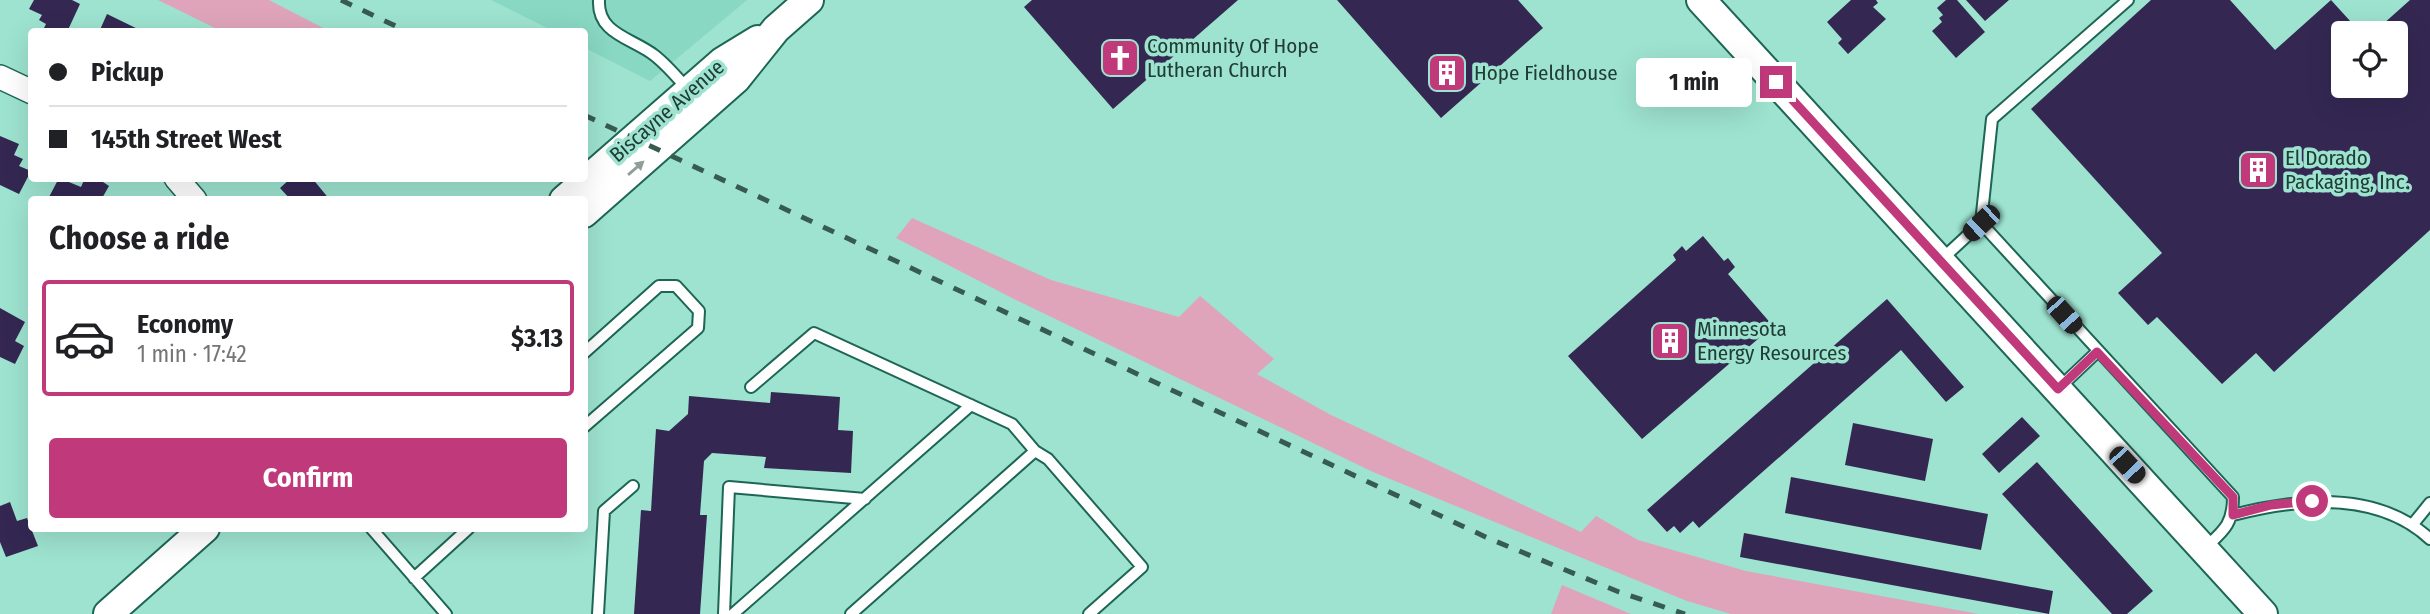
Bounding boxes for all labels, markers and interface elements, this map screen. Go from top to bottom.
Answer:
map controls [2331,21,2408,98]
button: locate [2331,21,2408,98]
place label: Community Of Hope Lutheran Church [1147,33,1319,83]
church icon: Community Of Hope Lutheran Church [1099,37,1141,79]
building icon: Hope Fieldhouse [1426,52,1468,94]
street label: Biscayne Avenue [604,54,730,168]
text: Pickup [91,57,164,88]
callout: 1 min [1636,57,1752,106]
place label: Hope Fieldhouse [1474,60,1618,86]
route end [1760,66,1792,98]
text: 1 min [1669,68,1719,96]
text: 145th Street West [91,124,282,155]
place label: El Dorado Packaging, Inc. [2285,145,2409,195]
building icon: El Dorado Packaging, Inc. [2237,149,2279,191]
one-way arrow [627,160,645,176]
car [1959,201,2004,245]
text: Choose a ride [49,219,230,257]
car [2043,292,2086,338]
icon: car [53,307,116,370]
text: Economy [137,309,233,340]
place label: Minnesota Energy Resources [1697,316,1846,366]
building icon: Minnesota Energy Resources [1649,320,1691,362]
text: $3.13 [511,323,563,354]
text: 1 min · 17:42 [137,340,247,368]
button: Confirm [49,438,567,518]
car [2105,442,2150,488]
route start [2296,485,2328,517]

